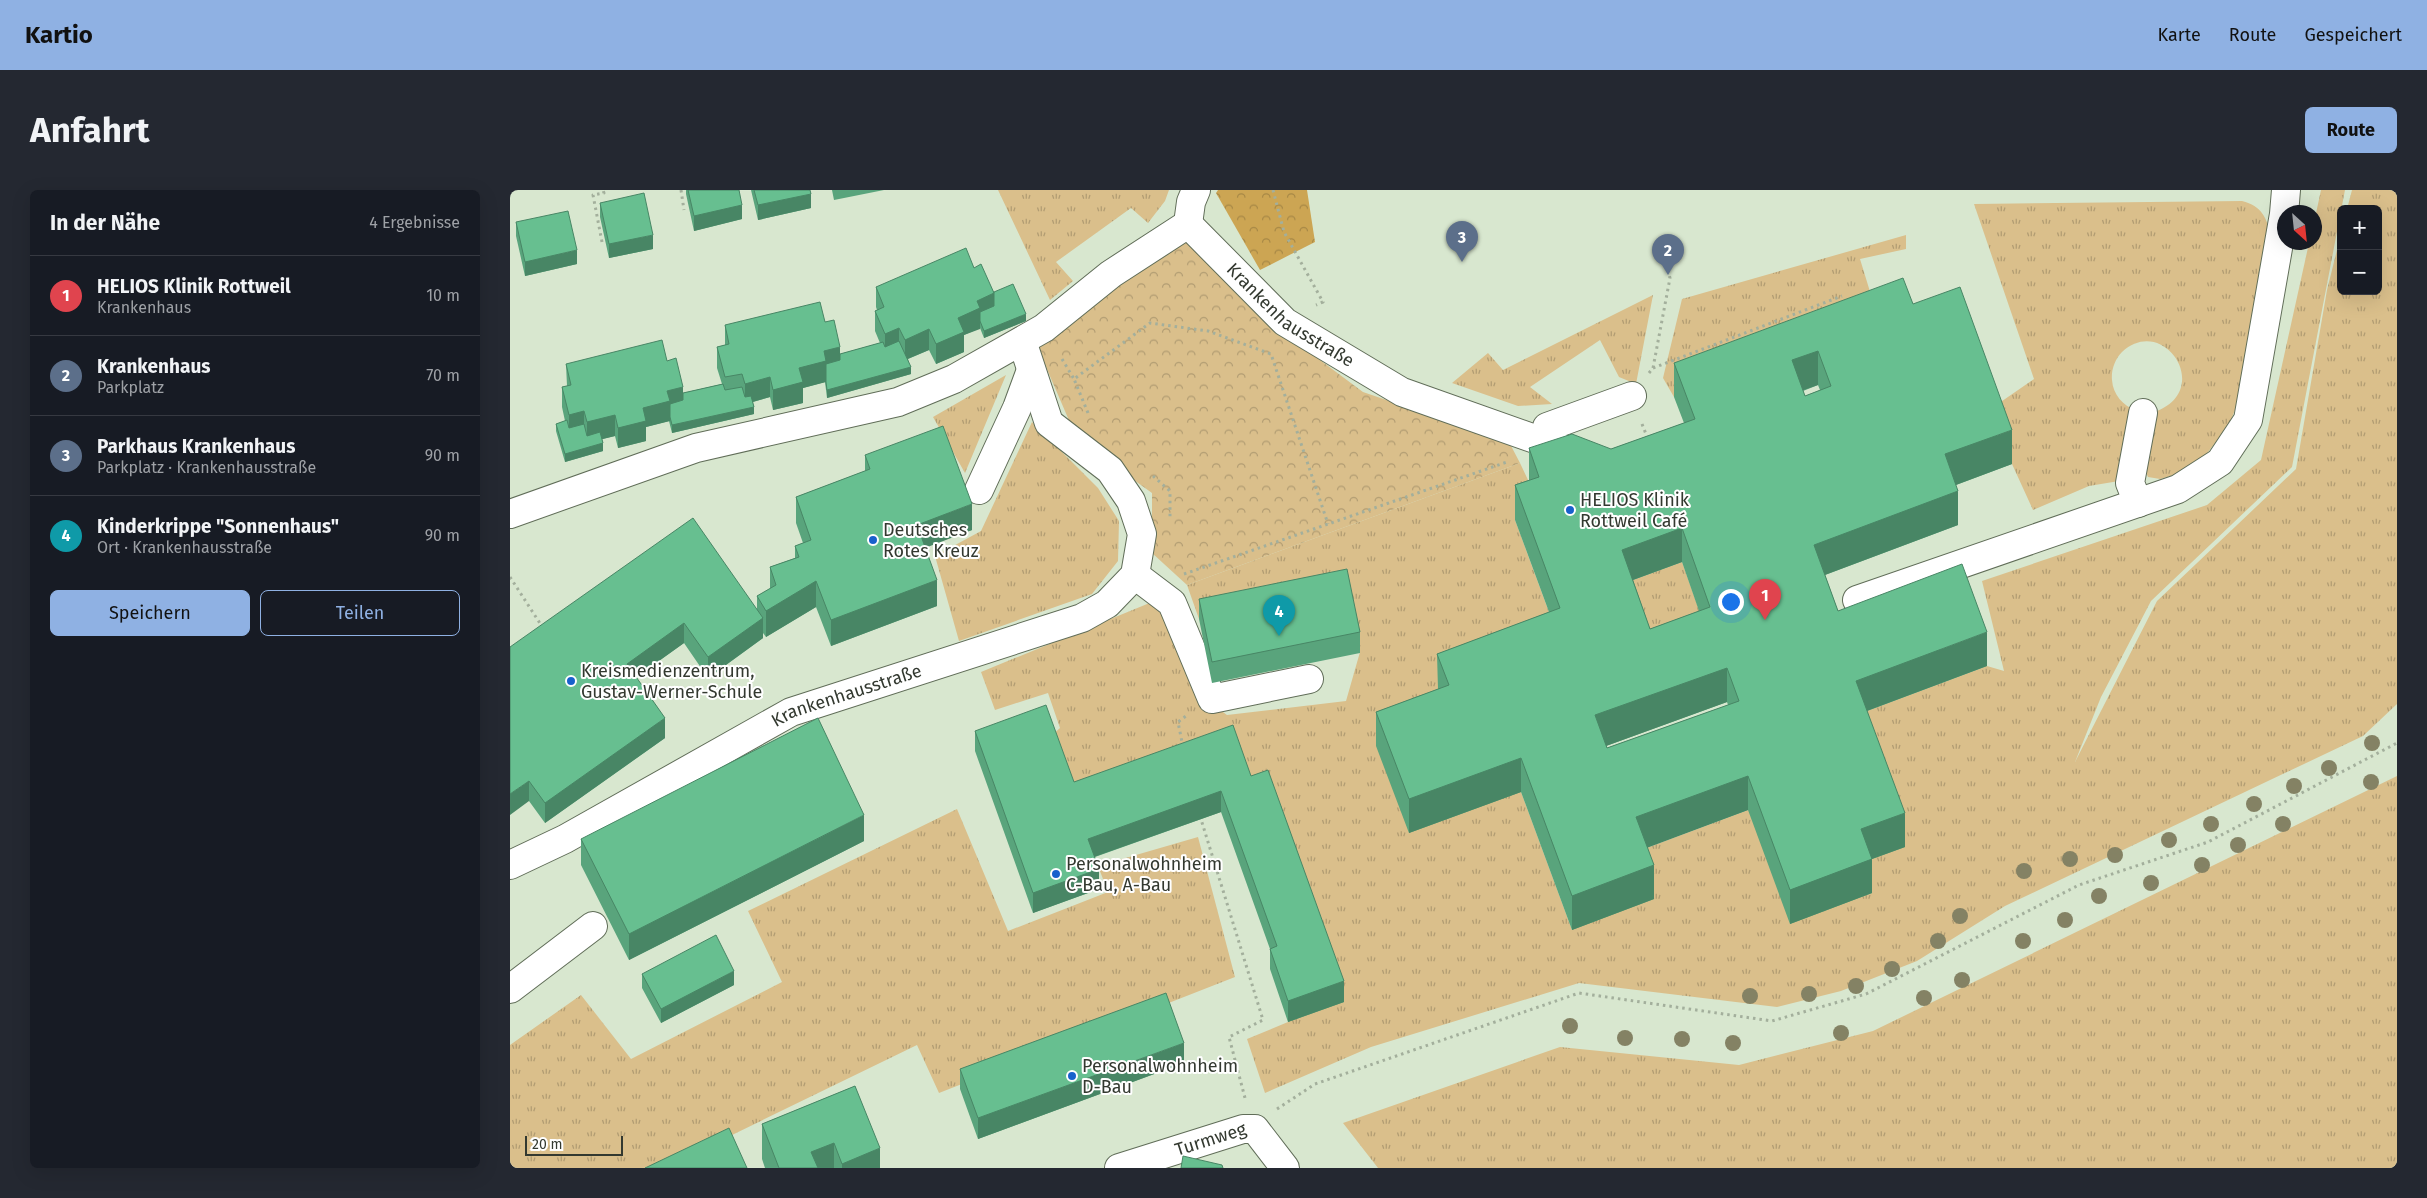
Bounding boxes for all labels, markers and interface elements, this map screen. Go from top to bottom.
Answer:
text: Kartio [25,21,93,49]
text: Karte [2158,24,2201,46]
text: Route [2229,24,2276,46]
text: Gespeichert [2304,24,2402,46]
button: Route [2305,107,2397,153]
text: Anfahrt [30,109,149,151]
north arrow [2277,205,2322,250]
map controls [2337,205,2382,295]
button: + [2337,205,2382,250]
text: In der Nähe [50,210,160,236]
text: 4 Ergebnisse [369,213,460,232]
pin: 3 [1446,221,1478,262]
pin: 2 [1652,234,1684,275]
button: − [2337,250,2382,295]
street label: Krankenhausstraße [1222,258,1358,372]
text: HELIOS Klinik Rottweil [97,275,291,298]
text: 1 [62,286,70,305]
text: 10 m [426,286,460,305]
text: Krankenhaus [97,298,191,317]
text: Krankenhaus [97,355,210,378]
text: 2 [62,366,70,385]
text: 70 m [426,366,460,385]
text: Parkplatz [97,378,164,397]
text: Parkhaus Krankenhaus [97,435,295,458]
text: 3 [62,446,70,465]
text: 90 m [425,446,460,465]
text: Parkplatz · Krankenhausstraße [97,458,316,477]
place label: HELIOS Klinik Rottweil Café [1580,489,1690,532]
marker: HELIOS Klinik Rottweil Café [1564,504,1576,516]
text: Kinderkrippe "Sonnenhaus" [97,515,339,538]
place label: Deutsches Rotes Kreuz [883,519,979,562]
text: 4 [61,526,71,545]
text: 90 m [425,526,460,545]
marker: Deutsches Rotes Kreuz [867,534,879,546]
text: Ort · Krankenhausstraße [97,538,272,557]
pin: 1 [1749,579,1781,620]
your location [1718,589,1744,615]
button: Speichern [50,590,250,636]
button: Teilen [260,590,460,636]
pin: 4 [1263,595,1295,636]
place label: Kreismedienzentrum, Gustav-Werner-Schule [581,660,762,703]
street label: Krankenhausstraße [768,660,924,732]
marker: Kreismedienzentrum, Gustav-Werner-Schule [565,675,577,687]
place label: Personalwohnheim C-Bau, A-Bau [1066,853,1222,896]
marker: Personalwohnheim C-Bau, A-Bau [1050,868,1062,880]
place label: Personalwohnheim D-Bau [1082,1055,1238,1098]
marker: Personalwohnheim D-Bau [1066,1070,1078,1082]
street label: Turmweg [1172,1117,1250,1161]
scale bar [525,1133,622,1156]
text: 20 m [532,1136,562,1153]

